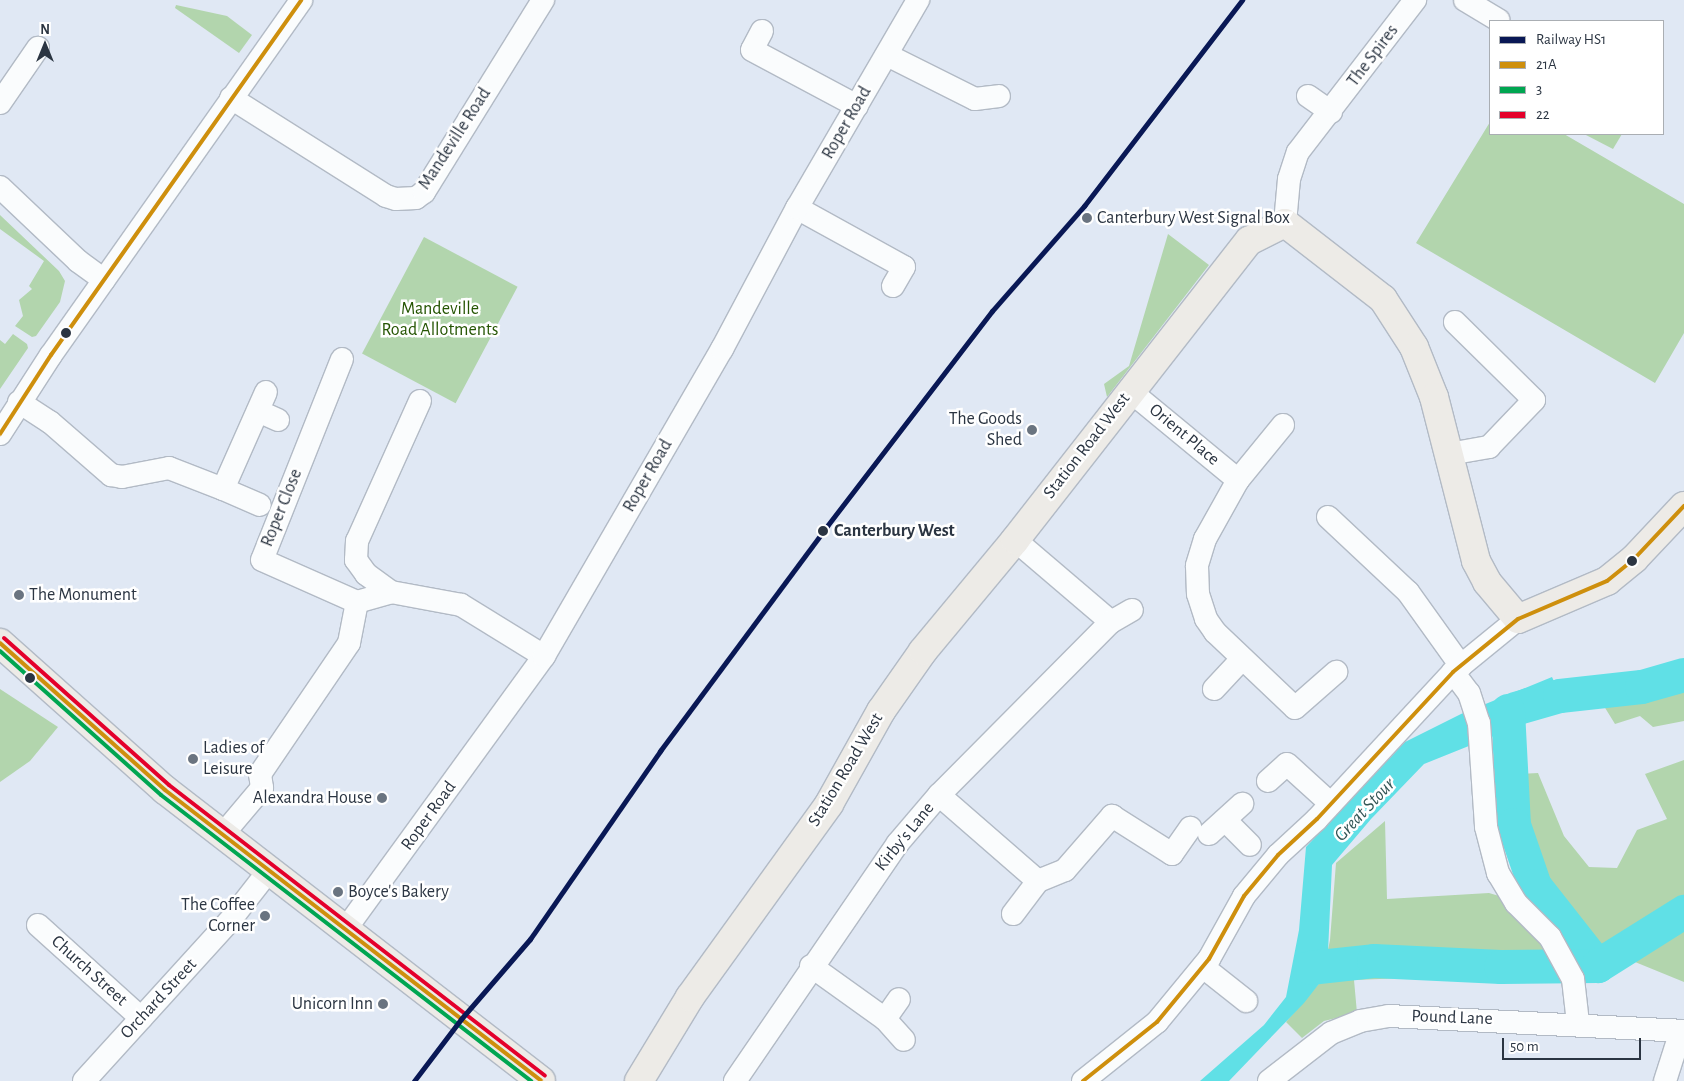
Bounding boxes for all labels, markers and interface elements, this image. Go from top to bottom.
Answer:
north arrow [20,20,70,70]
legend [1489,20,1664,135]
street label: The Spires [1343,21,1403,91]
text: N [40,23,50,37]
text: Railway HS1 [1536,32,1606,47]
text: 21A [1536,57,1557,72]
text: 3 [1536,82,1542,97]
street label: Roper Road [818,83,876,163]
street label: Mandeville Road [414,84,496,194]
text: 22 [1536,107,1550,122]
place label: Canterbury West Signal Box [1097,207,1290,229]
marker: Canterbury West Signal Box [1081,212,1093,224]
park label: Mandeville Road Allotments [381,299,499,342]
unlabelled marker [61,328,71,338]
street label: Station Road West [1039,389,1135,503]
street label: Orient Place [1144,399,1224,471]
place label: The Goods Shed [949,409,1022,452]
marker: The Goods Shed [1026,424,1038,436]
street label: Roper Road [619,436,677,516]
street label: Roper Close [257,466,307,550]
place label: Canterbury West [834,520,955,542]
marker: Canterbury West [816,524,830,538]
unlabelled marker [1627,556,1637,566]
place label: The Monument [29,584,137,606]
marker: The Monument [13,589,25,601]
unlabelled marker [25,673,35,683]
street label: Station Road West [804,709,888,831]
place label: Ladies of Leisure [203,738,264,781]
marker: Ladies of Leisure [187,753,199,765]
water label: Great Stour [1330,773,1400,847]
street label: Roper Road [397,777,461,855]
place label: Alexandra House [253,787,372,809]
marker: Alexandra House [376,792,388,804]
street label: Kirby's Lane [871,798,939,876]
place label: Boyce's Bakery [348,881,449,903]
marker: Boyce's Bakery [332,886,344,898]
place label: The Coffee Corner [181,895,255,938]
marker: The Coffee Corner [259,910,271,922]
street label: Church Street [46,931,132,1011]
street label: Orchard Street [116,954,202,1044]
place label: Unicorn Inn [292,993,373,1015]
marker: Unicorn Inn [377,998,389,1010]
street label: Pound Lane [1411,1006,1493,1030]
scale bar [1504,1028,1643,1060]
text: 50 m [1510,1039,1539,1054]

